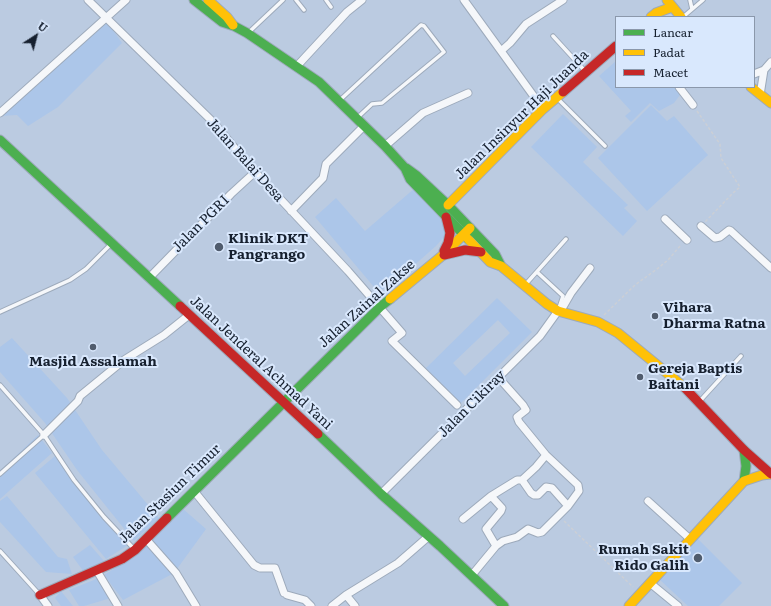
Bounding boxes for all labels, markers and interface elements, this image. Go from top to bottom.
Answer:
north arrow [16,16,56,56]
legend [615,16,755,88]
text: U [35,17,51,35]
text: Lancar [653,23,693,41]
text: Padat [653,43,685,61]
street label: Jalan Insinyur Haji Juanda [452,47,592,183]
text: Macet [653,63,688,81]
street label: Jalan Balai Desa [203,115,287,205]
street label: Jalan PGRI [169,192,233,256]
place label: Klinik DKT Pangrango [228,231,308,264]
marker: Klinik DKT Pangrango [213,241,225,253]
street label: Jalan Zainal Zakse [315,256,419,352]
street label: Jalan Jenderal Achmad Yani [186,293,336,433]
place label: Vihara Dharma Ratna [663,300,766,332]
marker: Vihara Dharma Ratna [650,311,660,321]
marker: Masjid Assalamah [88,342,98,352]
place label: Masjid Assalamah [29,354,157,370]
place label: Gereja Baptis Baitani [648,361,742,394]
street label: Jalan Cikiray [435,367,509,441]
marker: Gereja Baptis Baitani [635,372,645,382]
street label: Jalan Stasiun Timur [115,441,225,547]
place label: Rumah Sakit Rido Galih [598,542,689,574]
marker: Rumah Sakit Rido Galih [692,552,704,564]

